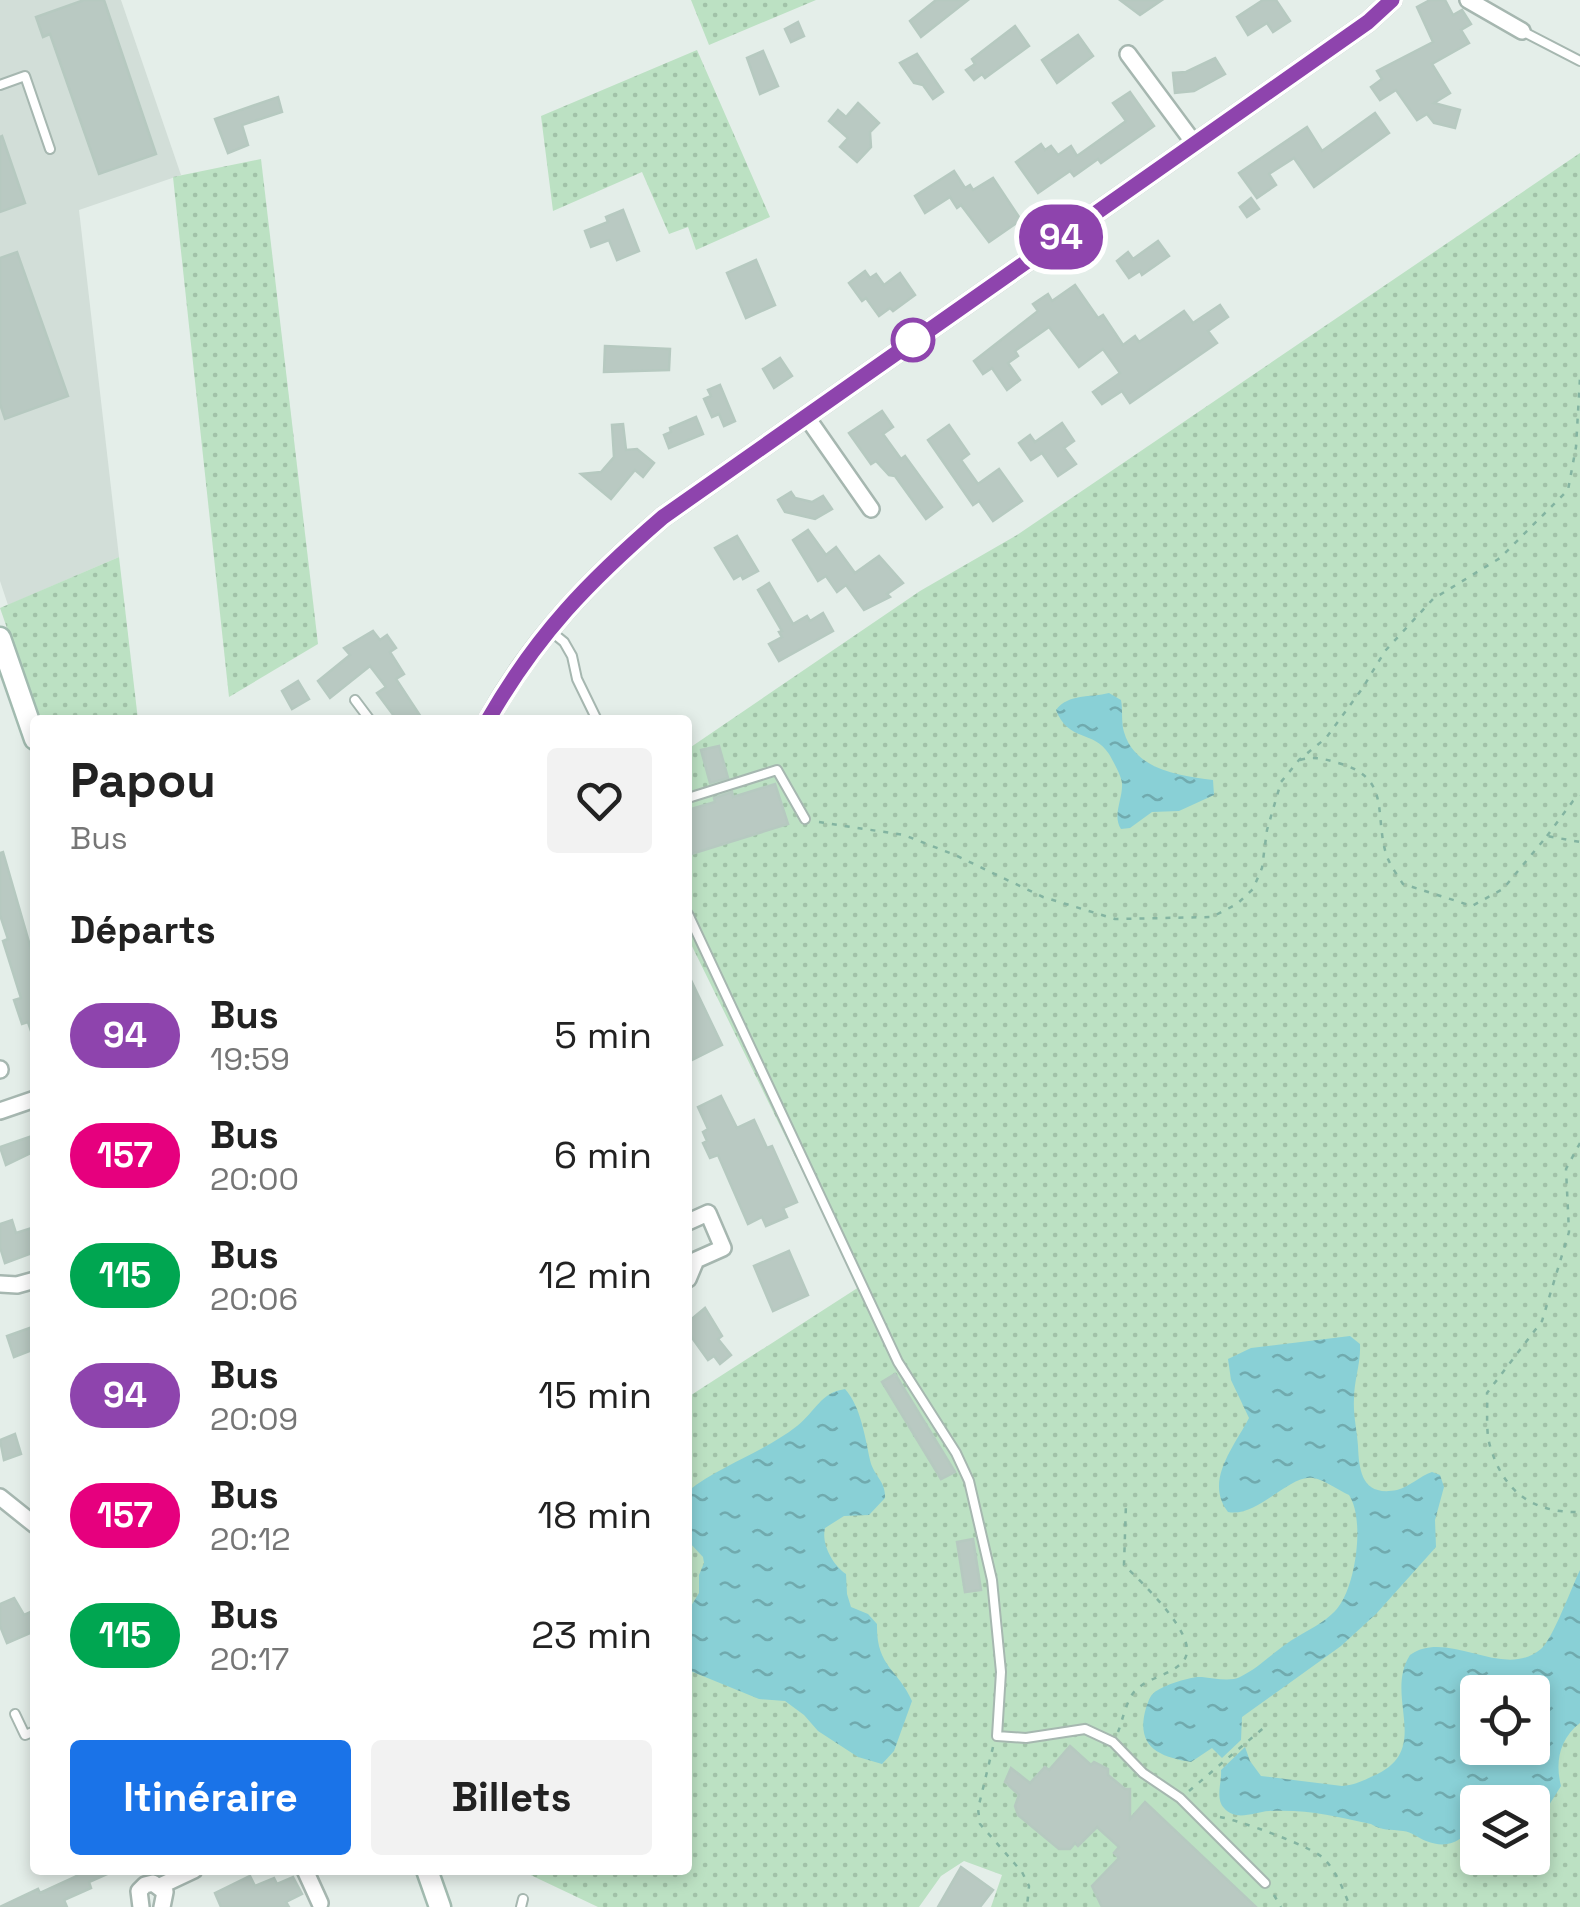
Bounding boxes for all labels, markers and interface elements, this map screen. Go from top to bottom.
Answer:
line badge: 94 [1016,204,1106,270]
text: 94 [1039,215,1083,259]
unlabelled marker [892,319,934,361]
button: heart [547,748,652,853]
text: Papou [70,750,216,811]
text: Bus [70,818,128,858]
text: Départs [70,906,216,954]
text: Bus [210,991,279,1039]
text: 5 min [554,1011,652,1059]
text: 94 [103,1013,147,1057]
text: 19:59 [210,1039,290,1079]
text: Bus [210,1111,279,1159]
text: 6 min [554,1131,652,1179]
text: 157 [97,1133,153,1177]
text: 20:00 [210,1159,299,1199]
text: Bus [210,1231,279,1279]
text: 12 min [538,1251,652,1299]
text: 115 [99,1253,151,1297]
text: 20:06 [210,1279,298,1319]
text: Bus [210,1351,279,1399]
text: 15 min [538,1371,652,1419]
text: 94 [103,1373,147,1417]
text: 20:09 [210,1399,298,1439]
text: Bus [210,1471,279,1519]
text: 18 min [537,1491,652,1539]
text: 157 [97,1493,153,1537]
text: 20:12 [210,1519,291,1559]
text: Bus [210,1591,279,1639]
text: 23 min [531,1611,652,1659]
text: 115 [99,1613,151,1657]
text: 20:17 [210,1639,289,1679]
map controls [1460,1675,1550,1875]
button: locate [1460,1675,1550,1765]
button: Itinéraire [70,1740,351,1855]
button: Billets [371,1740,652,1855]
button: layers [1460,1785,1550,1875]

